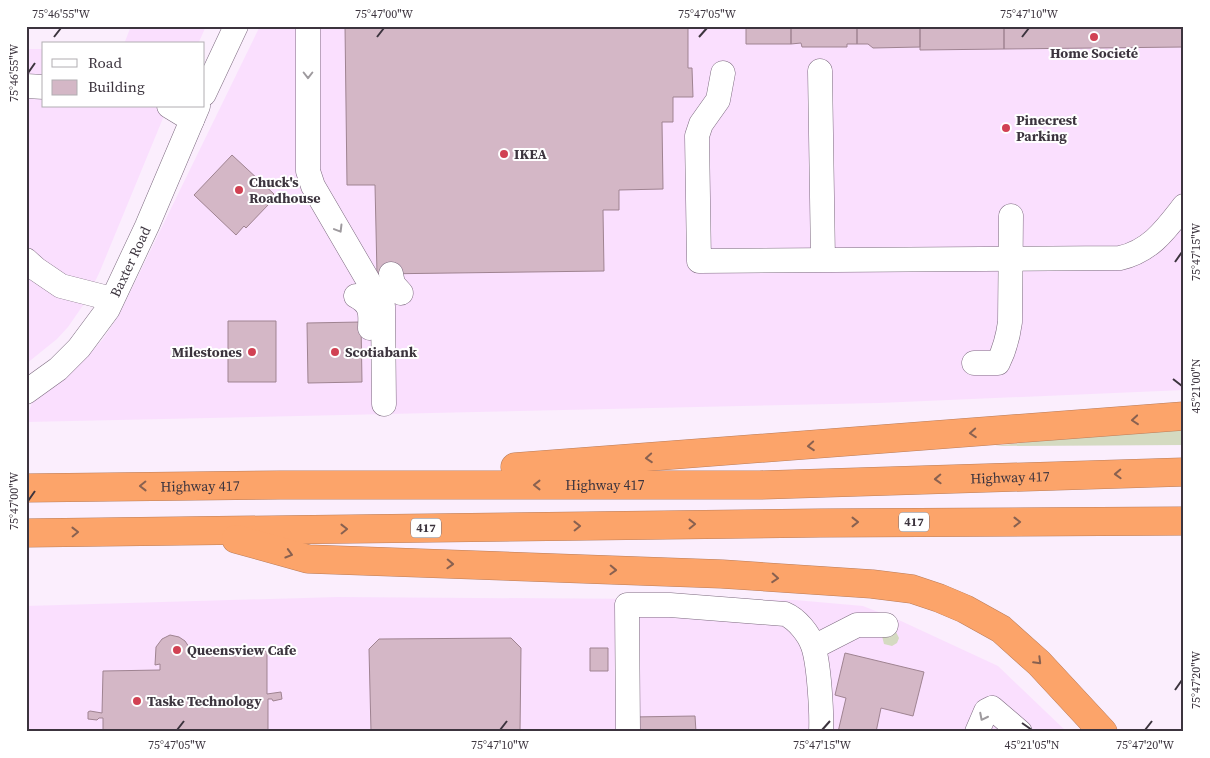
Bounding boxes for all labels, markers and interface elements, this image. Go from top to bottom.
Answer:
text: 75°46'55"W [32,6,90,22]
text: 75°47'00"W [355,6,413,22]
text: 75°47'05"W [678,6,736,22]
text: 75°47'10"W [1000,6,1058,22]
marker: Home Societé [1088,31,1100,43]
legend [42,42,205,108]
place label: Home Societé [1050,43,1138,63]
text: 75°46'55"W [6,44,22,102]
text: Road [88,52,122,73]
one-way arrow [303,72,313,79]
text: Building [88,76,145,97]
place label: Pinecrest Parking [1016,110,1078,146]
marker: Pinecrest Parking [1000,122,1012,134]
place label: IKEA [514,144,548,164]
marker: IKEA [498,148,510,160]
place label: Chuck's Roadhouse [249,172,321,208]
marker: Chuck's Roadhouse [233,184,245,196]
street label: Baxter Road [105,223,155,300]
text: 75°47'15"W [1188,223,1204,281]
one-way arrow [333,224,343,233]
place label: Milestones [172,342,243,362]
place label: Scotiabank [345,342,418,362]
marker: Milestones [246,346,258,358]
marker: Scotiabank [329,346,341,358]
text: 45°21'00"N [1188,358,1204,414]
one-way arrow [1131,414,1139,425]
one-way arrow [969,428,977,439]
one-way arrow [807,440,815,451]
one-way arrow [645,452,653,463]
street label: Highway 417 [970,466,1050,489]
one-way arrow [1113,469,1121,479]
text: 75°47'00"W [6,472,22,530]
one-way arrow [933,474,941,485]
street label: Highway 417 [160,475,240,496]
street label: Highway 417 [565,475,645,495]
one-way arrow [532,480,540,490]
one-way arrow [139,481,147,492]
road number: 417 [899,512,929,532]
one-way arrow [851,517,859,527]
one-way arrow [1014,517,1021,527]
road number: 417 [411,518,441,538]
one-way arrow [688,519,696,529]
one-way arrow [573,520,581,531]
one-way arrow [341,524,349,534]
one-way arrow [72,527,79,537]
one-way arrow [284,548,292,558]
one-way arrow [447,559,455,570]
one-way arrow [609,565,617,575]
one-way arrow [771,572,779,583]
place label: Queensview Cafe [187,640,296,660]
marker: Queensview Cafe [171,644,183,656]
text: 75°47'20"W [1188,651,1204,709]
one-way arrow [1032,656,1041,665]
place label: Taske Technology [147,691,262,711]
marker: Taske Technology [131,695,143,707]
one-way arrow [979,712,989,721]
text: 75°47'05"W [148,737,206,753]
text: 75°47'10"W [471,737,529,753]
text: 75°47'15"W [793,737,851,753]
text: 45°21'05"N [1004,737,1060,753]
text: 75°47'20"W [1116,737,1174,753]

